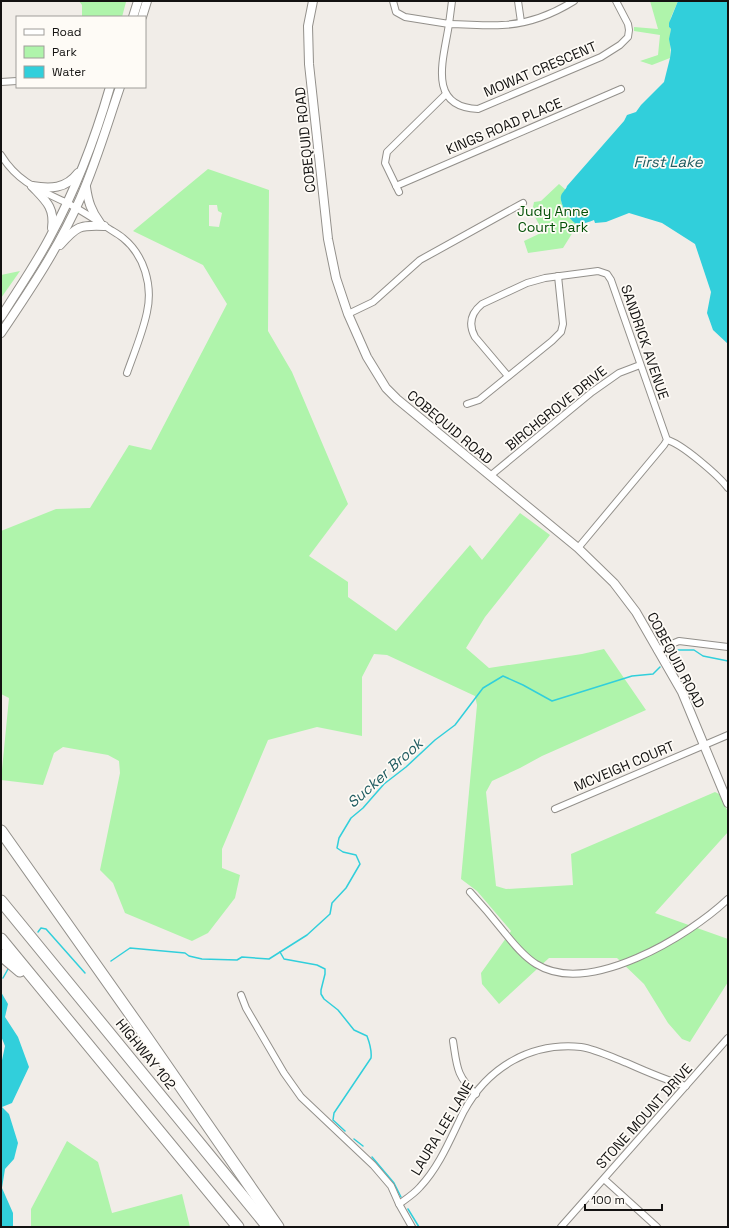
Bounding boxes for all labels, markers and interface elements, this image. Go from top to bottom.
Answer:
legend [16,16,146,88]
text: Road [52,24,81,40]
street label: MOWAT CRESCENT [481,37,599,101]
text: Park [52,44,77,60]
text: Water [52,64,86,80]
street label: COBEQUID ROAD [290,86,320,194]
street label: KINGS ROAD PLACE [443,93,565,159]
water label: First Lake [633,152,704,171]
park label: Judy Anne Court Park [517,202,589,236]
street label: SANDRICK AVENUE [617,282,673,402]
street label: BIRCHGROVE DRIVE [502,362,610,454]
street label: COBEQUID ROAD [404,386,496,468]
street label: COBEQUID ROAD [643,609,709,711]
water label: Sucker Brook [343,732,428,812]
street label: MCVEIGH COURT [571,737,677,795]
street label: HIGHWAY 102 [112,1015,180,1093]
street label: STONE MOUNT DRIVE [592,1059,696,1172]
street label: LAURA LEE LANE [407,1077,477,1179]
scale bar [585,1186,662,1212]
text: 100 m [591,1192,625,1208]

